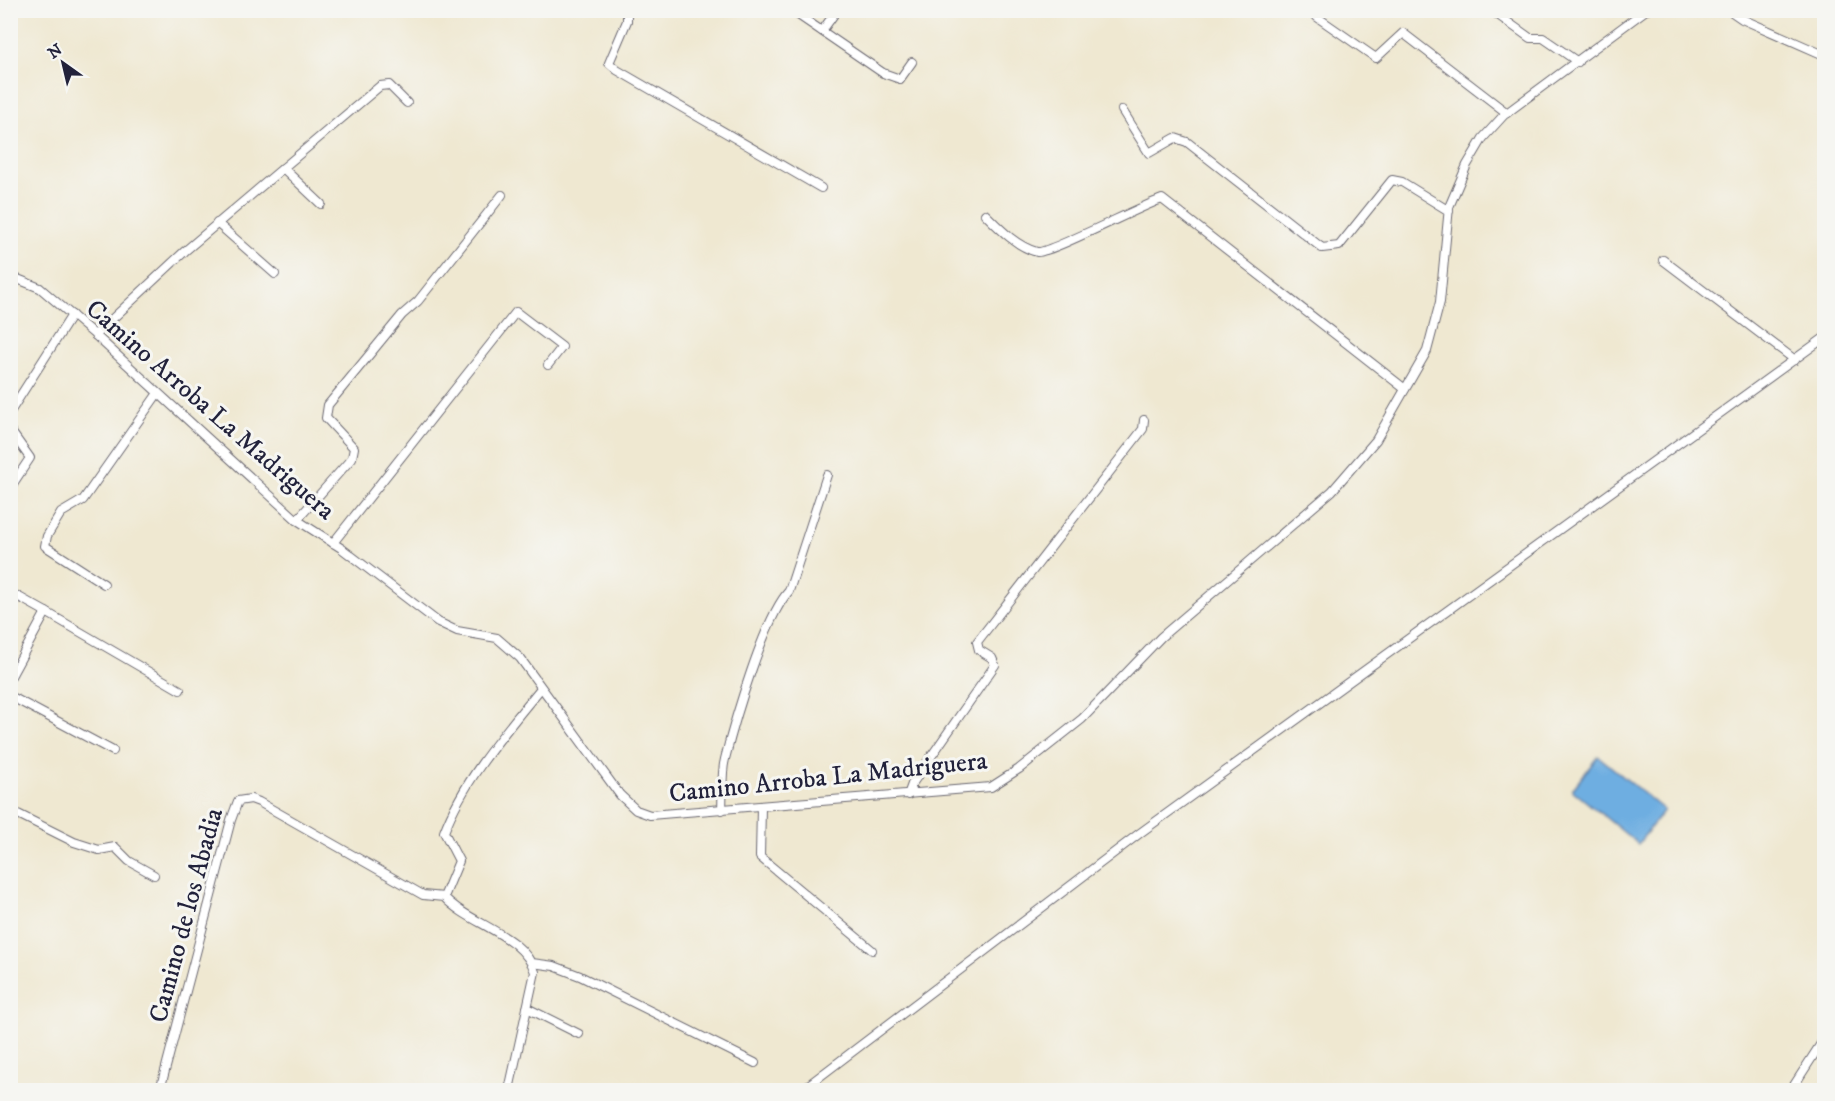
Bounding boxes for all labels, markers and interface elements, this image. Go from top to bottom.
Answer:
north arrow [33,33,93,93]
text: N [44,39,66,63]
street label: Camino Arroba La Madriguera [78,293,342,528]
street label: Camino Arroba La Madriguera [667,744,989,811]
street label: Camino de los Abadia [142,805,231,1026]

